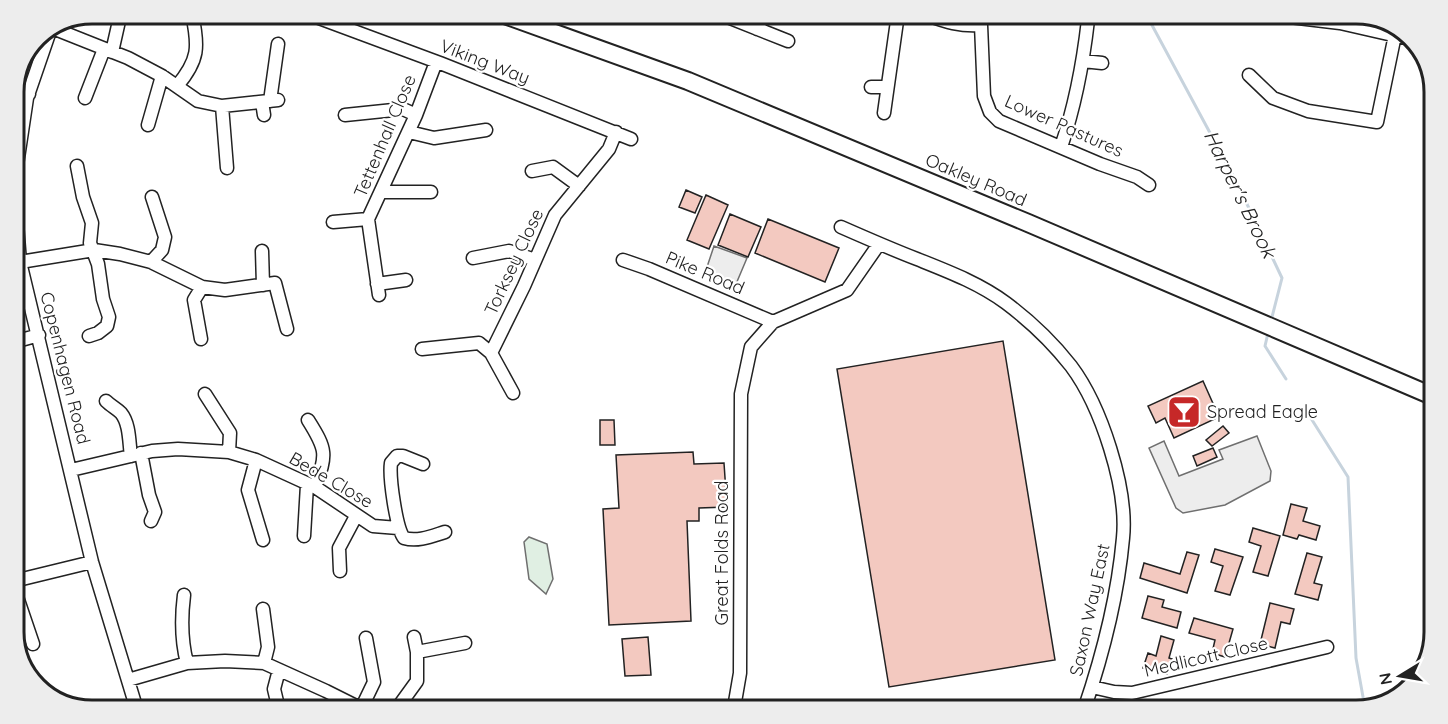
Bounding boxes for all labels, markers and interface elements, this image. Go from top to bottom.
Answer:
street label: Viking Way [437,34,533,89]
street label: Tettenhall Close [348,71,421,201]
street label: Lower Pastures [1001,89,1127,162]
water label: Harper's Brook [1199,126,1283,264]
street label: Oakley Road [922,148,1030,211]
street label: Torksey Close [479,205,548,319]
street label: Pike Road [662,246,748,299]
street label: Copenhagen Road [35,289,96,446]
bar icon: Spread Eagle [1166,394,1202,430]
place label: Spread Eagle [1207,400,1318,423]
street label: Bede Close [285,446,377,513]
street label: Great Folds Road [710,481,733,625]
street label: Saxon Way East [1064,542,1115,678]
street label: Medlicott Close [1142,631,1270,682]
north arrow [1370,646,1430,706]
text: N [1374,671,1396,687]

